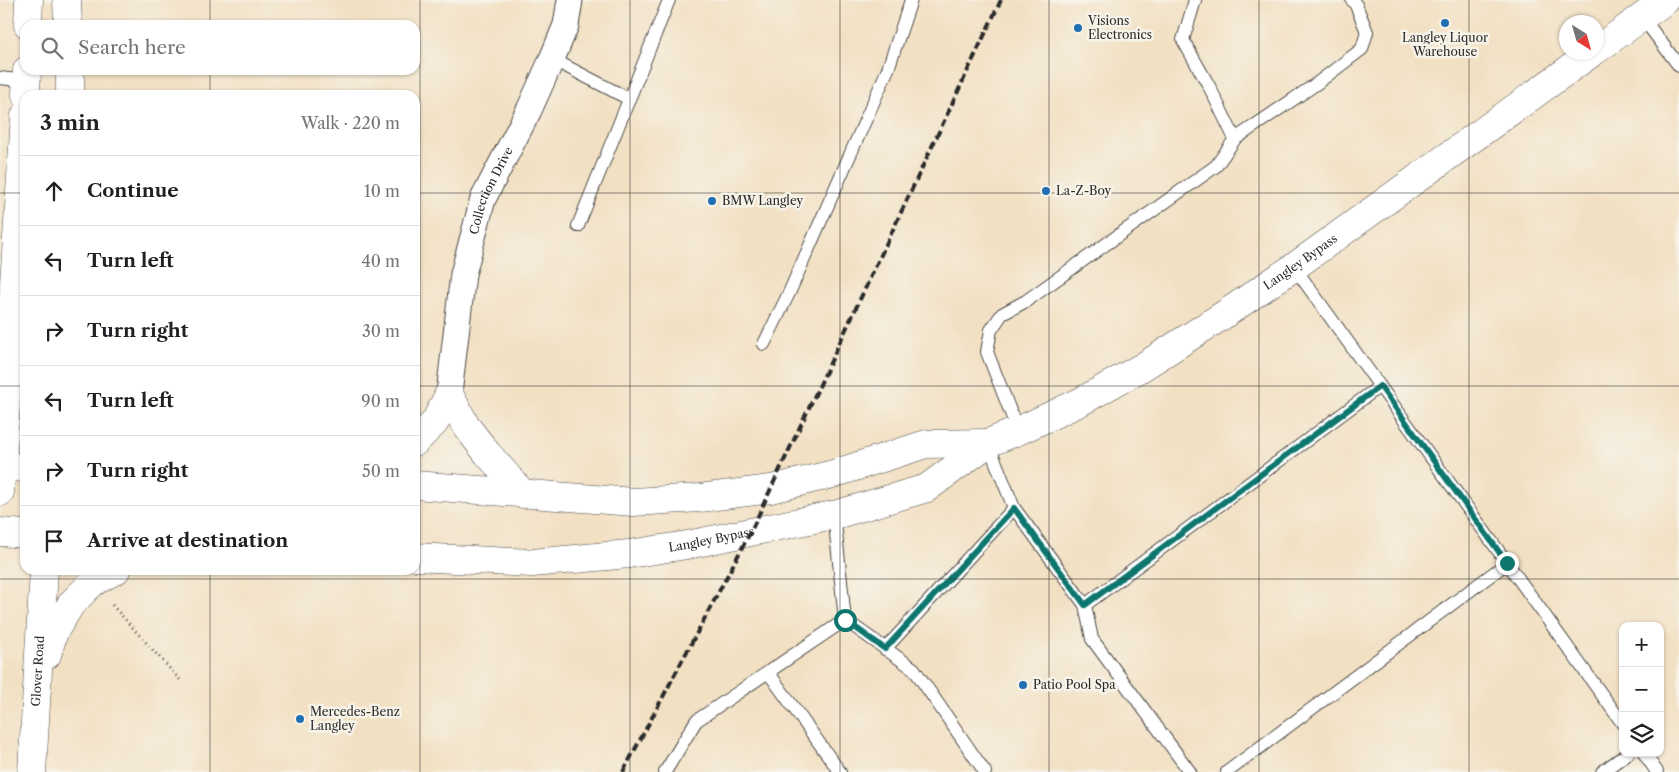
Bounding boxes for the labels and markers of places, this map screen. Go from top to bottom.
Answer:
place label: Visions Electronics [1087,13,1152,42]
marker: Langley Liquor Warehouse [1439,17,1451,29]
marker: Visions Electronics [1072,22,1084,34]
place label: Langley Liquor Warehouse [1402,30,1488,59]
place label: La-Z-Boy [1056,183,1111,198]
marker: La-Z-Boy [1040,185,1052,197]
place label: BMW Langley [722,193,803,208]
marker: BMW Langley [706,195,718,207]
place label: Patio Pool Spa [1033,677,1116,692]
marker: Patio Pool Spa [1017,679,1029,691]
place label: Mercedes-Benz Langley [310,704,400,733]
marker: Mercedes-Benz Langley [294,713,306,725]

